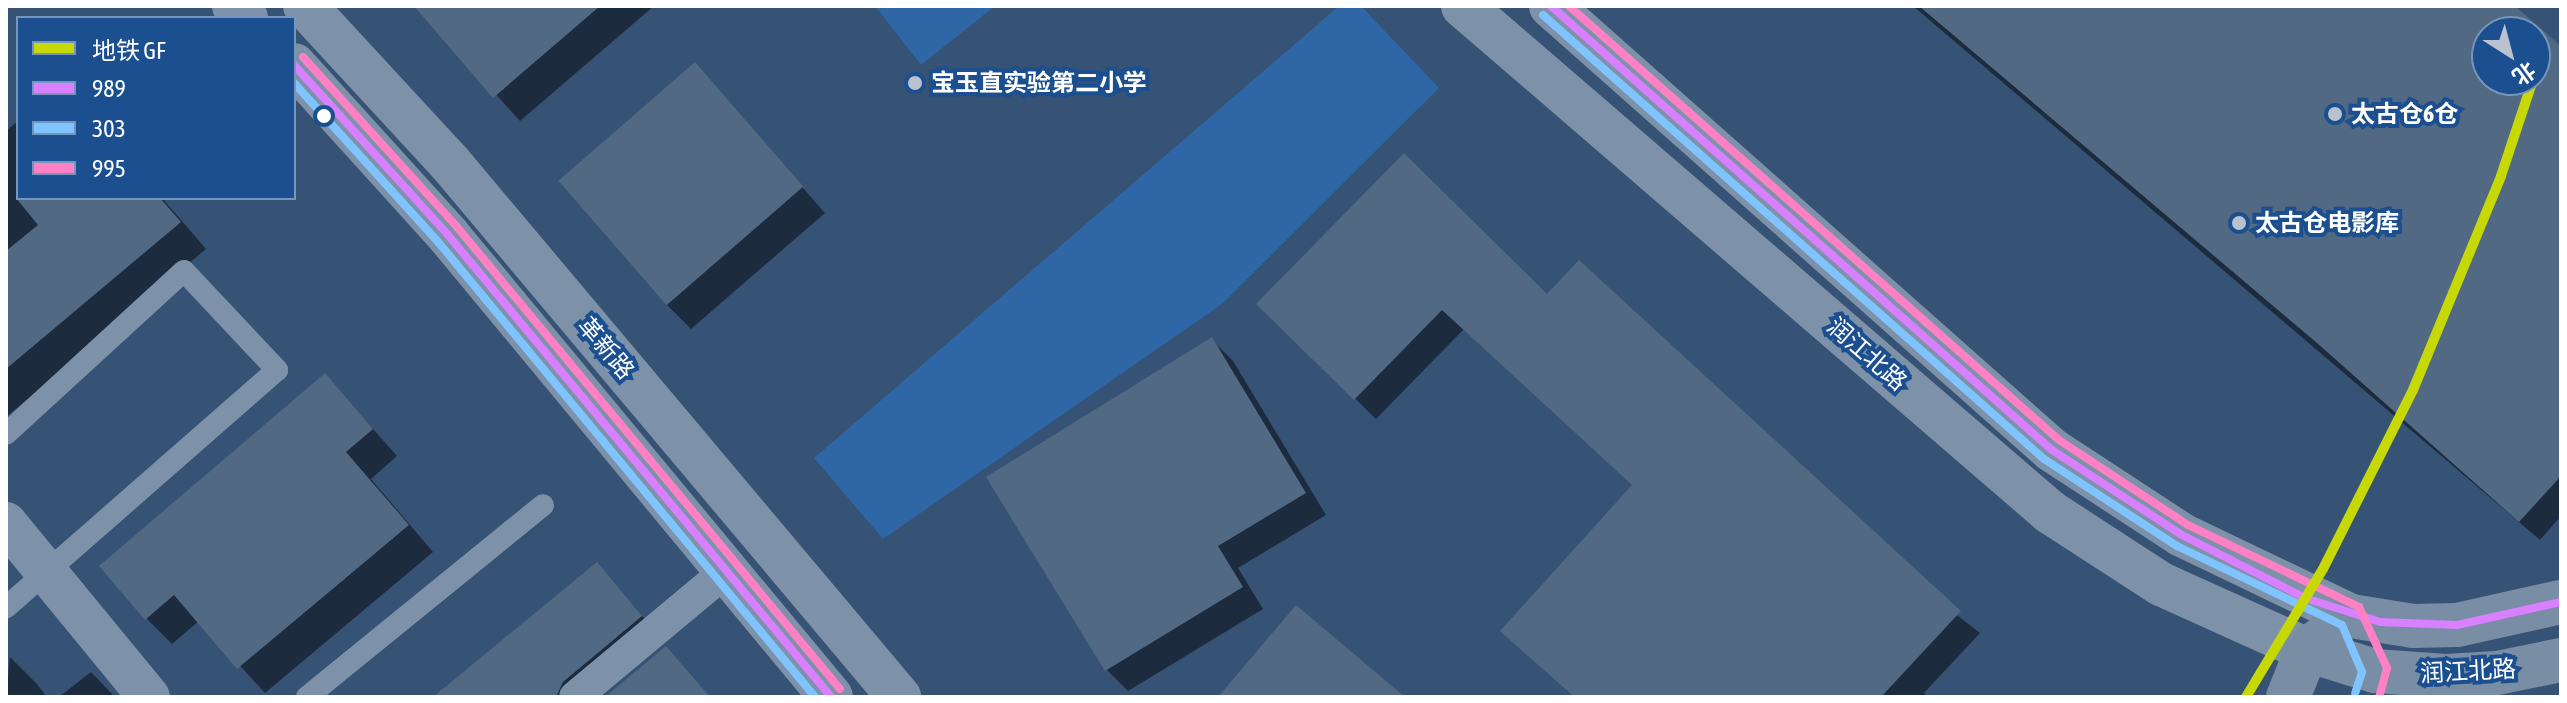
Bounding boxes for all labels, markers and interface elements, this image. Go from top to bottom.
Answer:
legend [16,16,296,200]
north arrow [2471,16,2551,96]
text: 地铁 GF [92,37,166,64]
text: 北 [2507,57,2540,91]
place label: 宝玉直实验第二小学 [931,69,1147,97]
marker: 宝玉直实验第二小学 [906,74,924,92]
text: 989 [92,75,126,102]
place label: 太古仓6仓 [2351,100,2458,128]
marker: 太古仓6仓 [2326,105,2344,123]
unlabelled marker [316,108,332,124]
text: 303 [92,115,126,142]
text: 995 [92,155,126,182]
place label: 太古仓电影库 [2255,209,2399,237]
marker: 太古仓电影库 [2230,214,2248,232]
street label: 革新路 [572,311,640,385]
street label: 润江北路 [1821,312,1913,396]
street label: 润江北路 [2419,654,2517,688]

